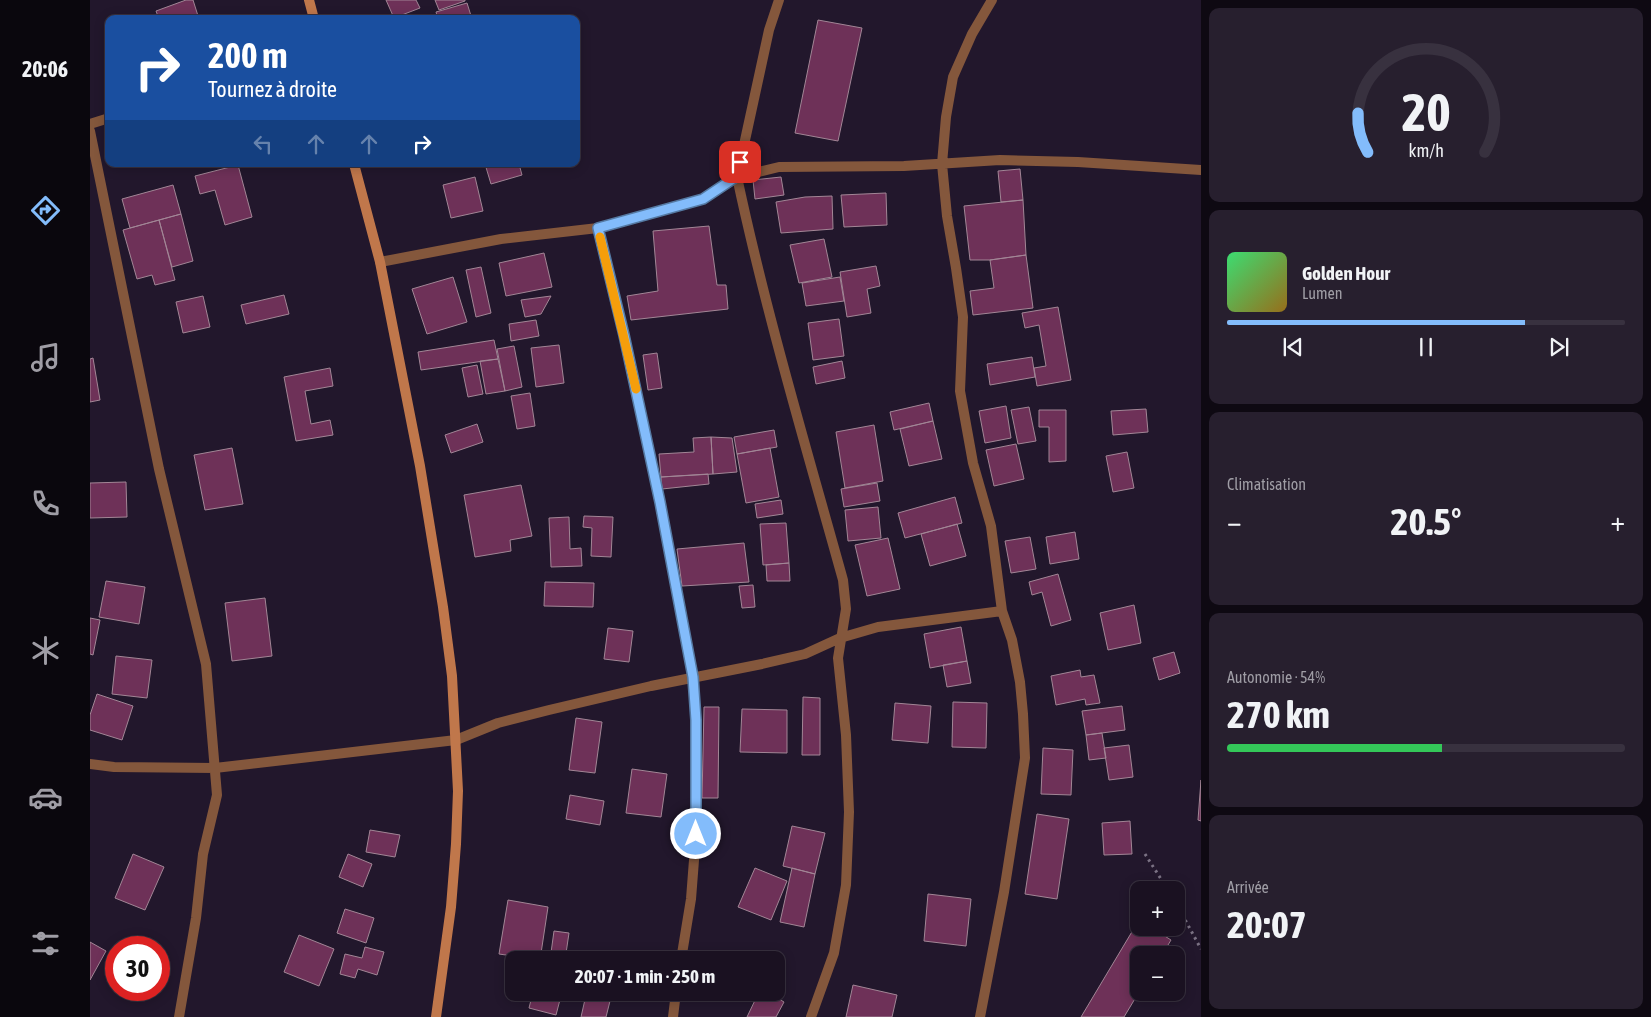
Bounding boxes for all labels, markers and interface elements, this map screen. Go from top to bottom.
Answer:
icon: right [125,35,190,100]
text: 200 m [208,35,287,75]
text: 20:06 [22,56,68,82]
text: Tournez à droite [208,76,337,102]
text: 20 [1402,82,1450,142]
icon: left [249,130,277,158]
icon: ahead [302,130,330,158]
icon: ahead [355,130,383,158]
icon: right [408,130,436,158]
text: km/h [1408,140,1444,161]
pin [719,141,761,183]
icon: arrive [726,148,754,176]
icon: directions [28,193,63,228]
text: Golden Hour [1302,262,1390,284]
text: Lumen [1302,284,1342,302]
icon: previous [1279,333,1307,361]
icon: pause [1412,333,1440,361]
icon: next [1545,333,1573,361]
icon: music [28,340,63,375]
text: Climatisation [1227,475,1306,493]
icon: phone [28,486,63,521]
text: 20.5° [1391,500,1461,543]
text: − [1227,505,1242,537]
text: + [1610,505,1625,537]
icon: climate [28,633,63,668]
text: Autonomie · 54% [1227,668,1325,686]
text: 270 km [1227,693,1330,736]
icon: car [28,780,63,815]
position arrow [669,807,721,859]
text: Arrivée [1227,878,1269,896]
map controls [1130,881,1185,1001]
button: + [1130,881,1185,936]
text: 20:07 [1227,903,1307,946]
icon: filters [28,926,63,961]
speed limit sign: 30 [105,936,170,1001]
button: − [1130,946,1185,1001]
text: 20:07 · 1 min · 250 m [575,965,715,987]

